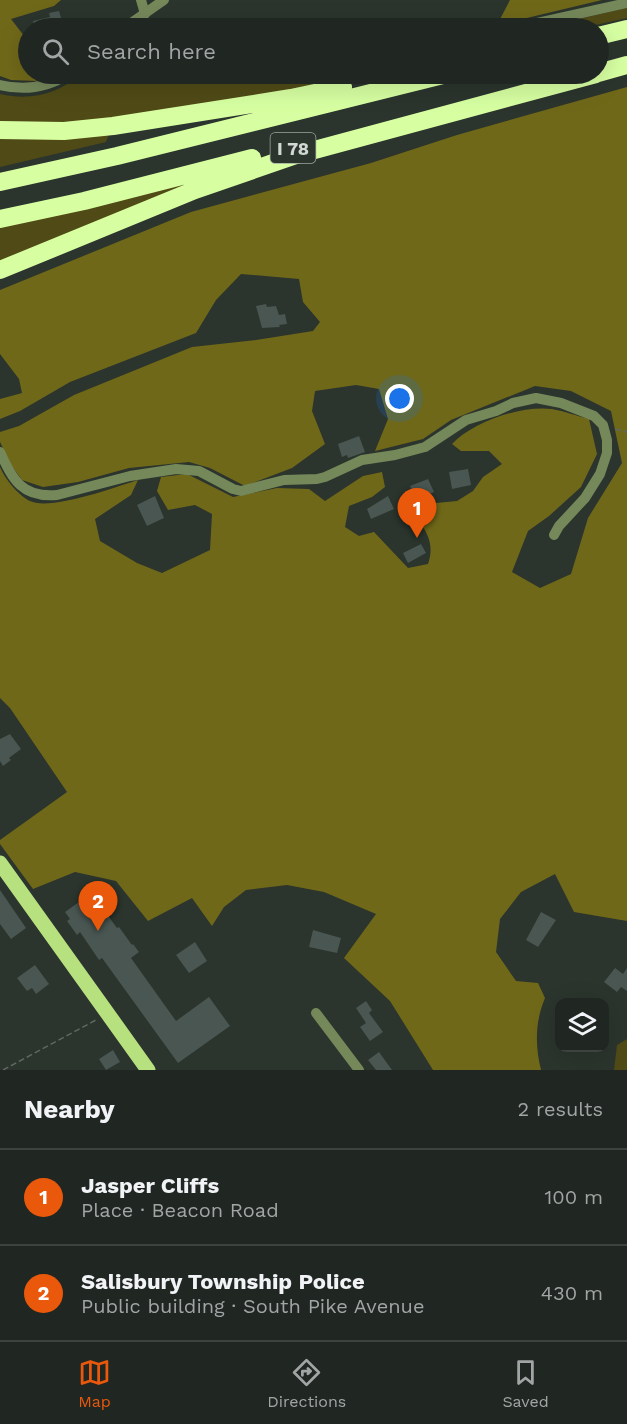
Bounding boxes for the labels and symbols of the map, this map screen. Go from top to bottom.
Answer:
road number: I 78 [270,133,316,163]
your location [385,384,414,413]
pin: 1 [398,488,436,538]
pin: 2 [78,882,118,931]

